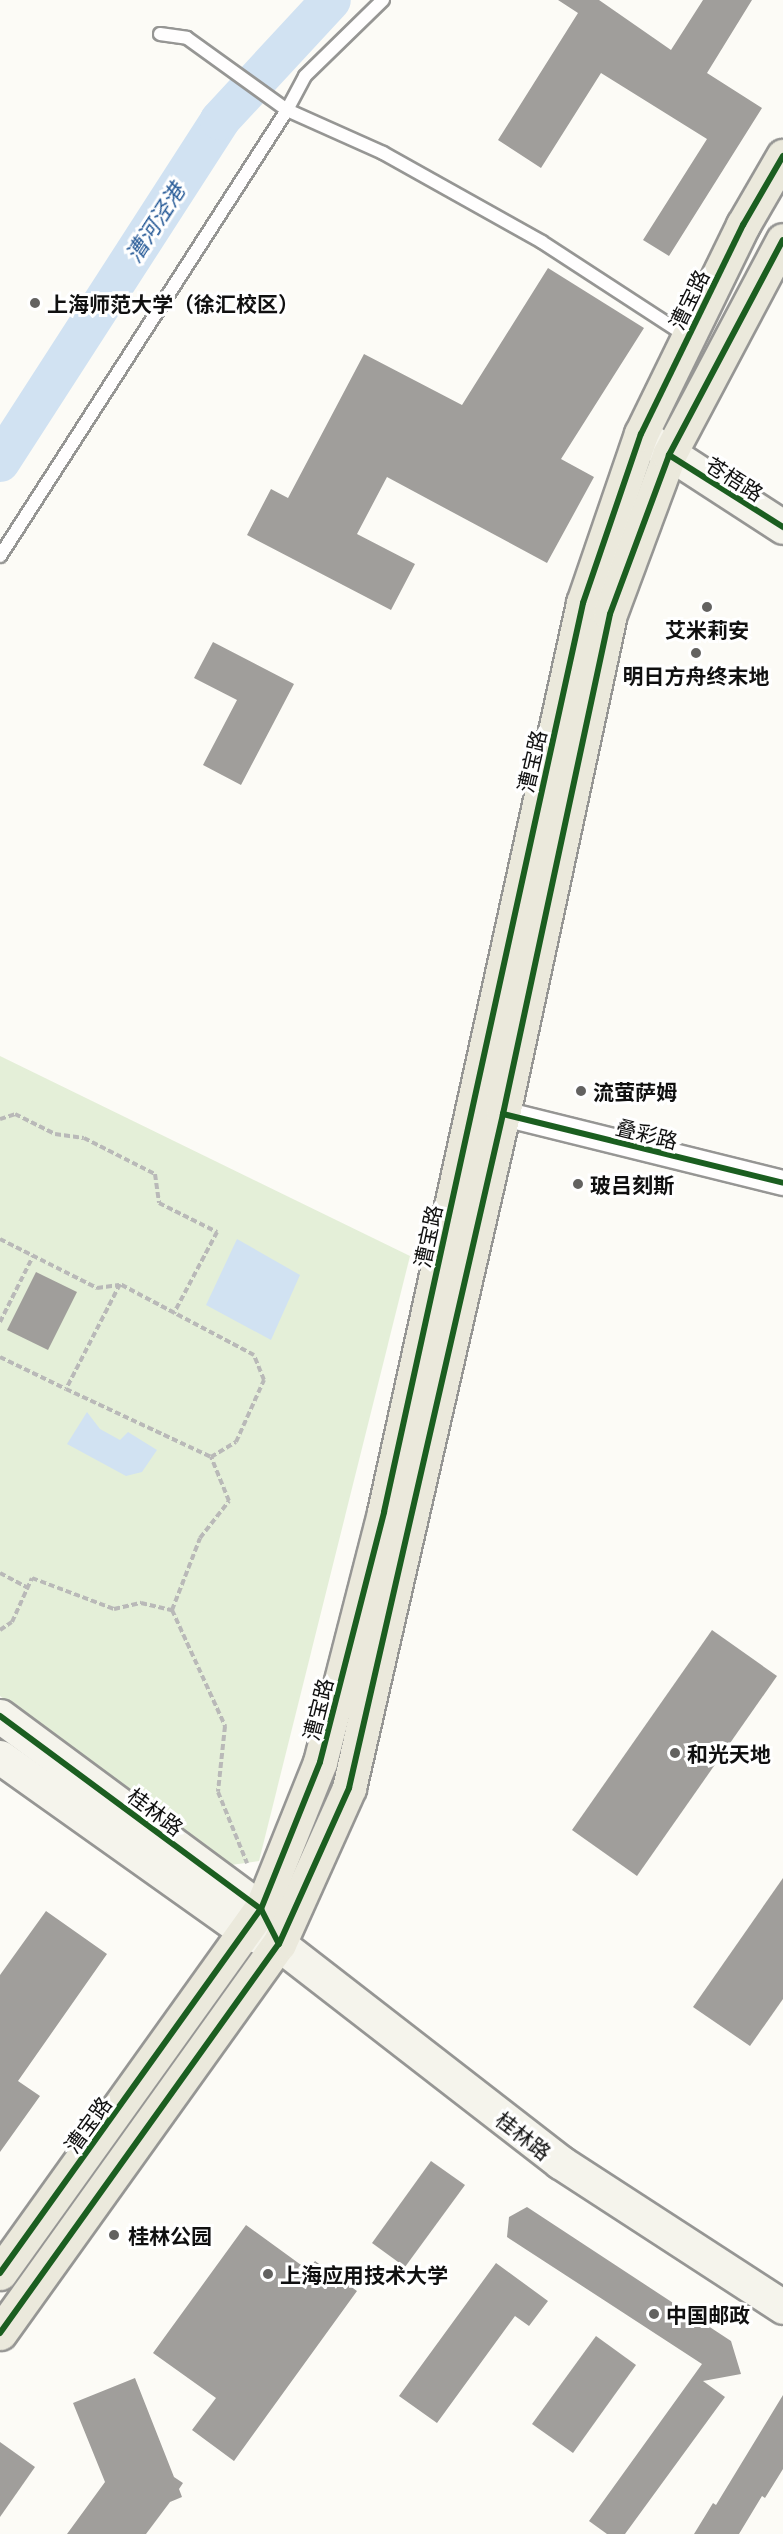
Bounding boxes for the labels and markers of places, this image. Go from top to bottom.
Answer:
place label: 上海师范大学（徐汇校区） [47,290,299,316]
marker: 上海师范大学（徐汇校区） [28,296,42,310]
marker: 艾米莉安 [700,600,714,614]
place label: 艾米莉安 [665,616,749,642]
marker: 明日方舟终末地 [689,646,703,660]
place label: 明日方舟终末地 [623,662,769,688]
place label: 流萤萨姆 [593,1078,677,1104]
marker: 流萤萨姆 [574,1084,588,1098]
place label: 玻吕刻斯 [590,1171,674,1197]
marker: 玻吕刻斯 [571,1177,585,1191]
place label: 和光天地 [687,1740,771,1766]
marker: 和光天地 [668,1746,682,1760]
place label: 桂林公园 [128,2222,212,2248]
marker: 桂林公园 [105,2226,123,2244]
place label: 上海应用技术大学 [280,2261,448,2287]
marker: 上海应用技术大学 [261,2267,275,2281]
place label: 中国邮政 [666,2301,750,2327]
marker: 中国邮政 [647,2307,661,2321]

